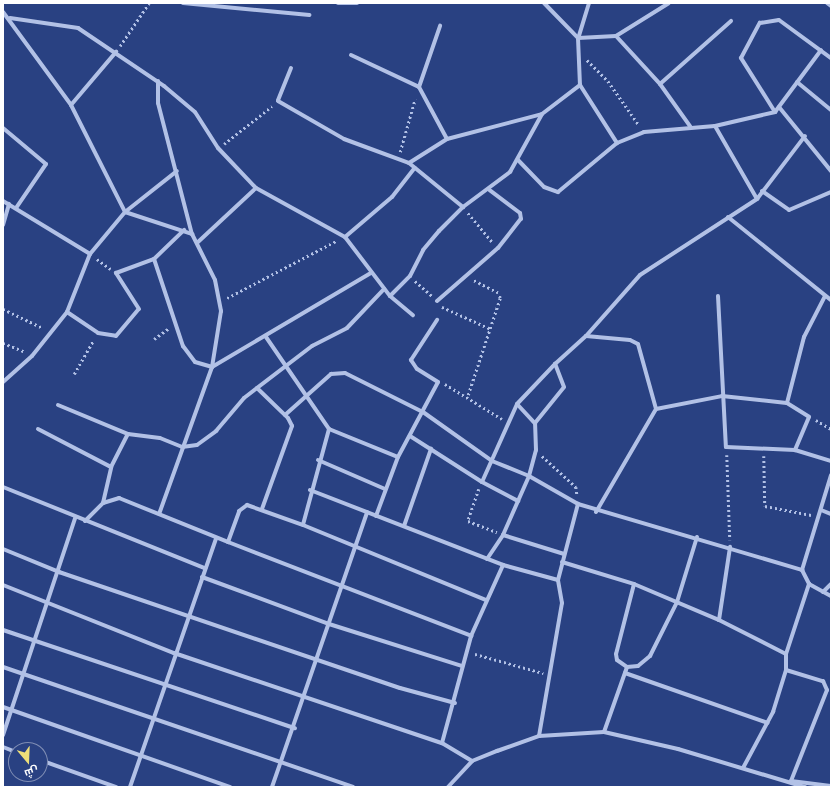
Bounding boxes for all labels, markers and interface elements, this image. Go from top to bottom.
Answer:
north arrow [8,742,48,782]
text: ش [23,763,41,781]

